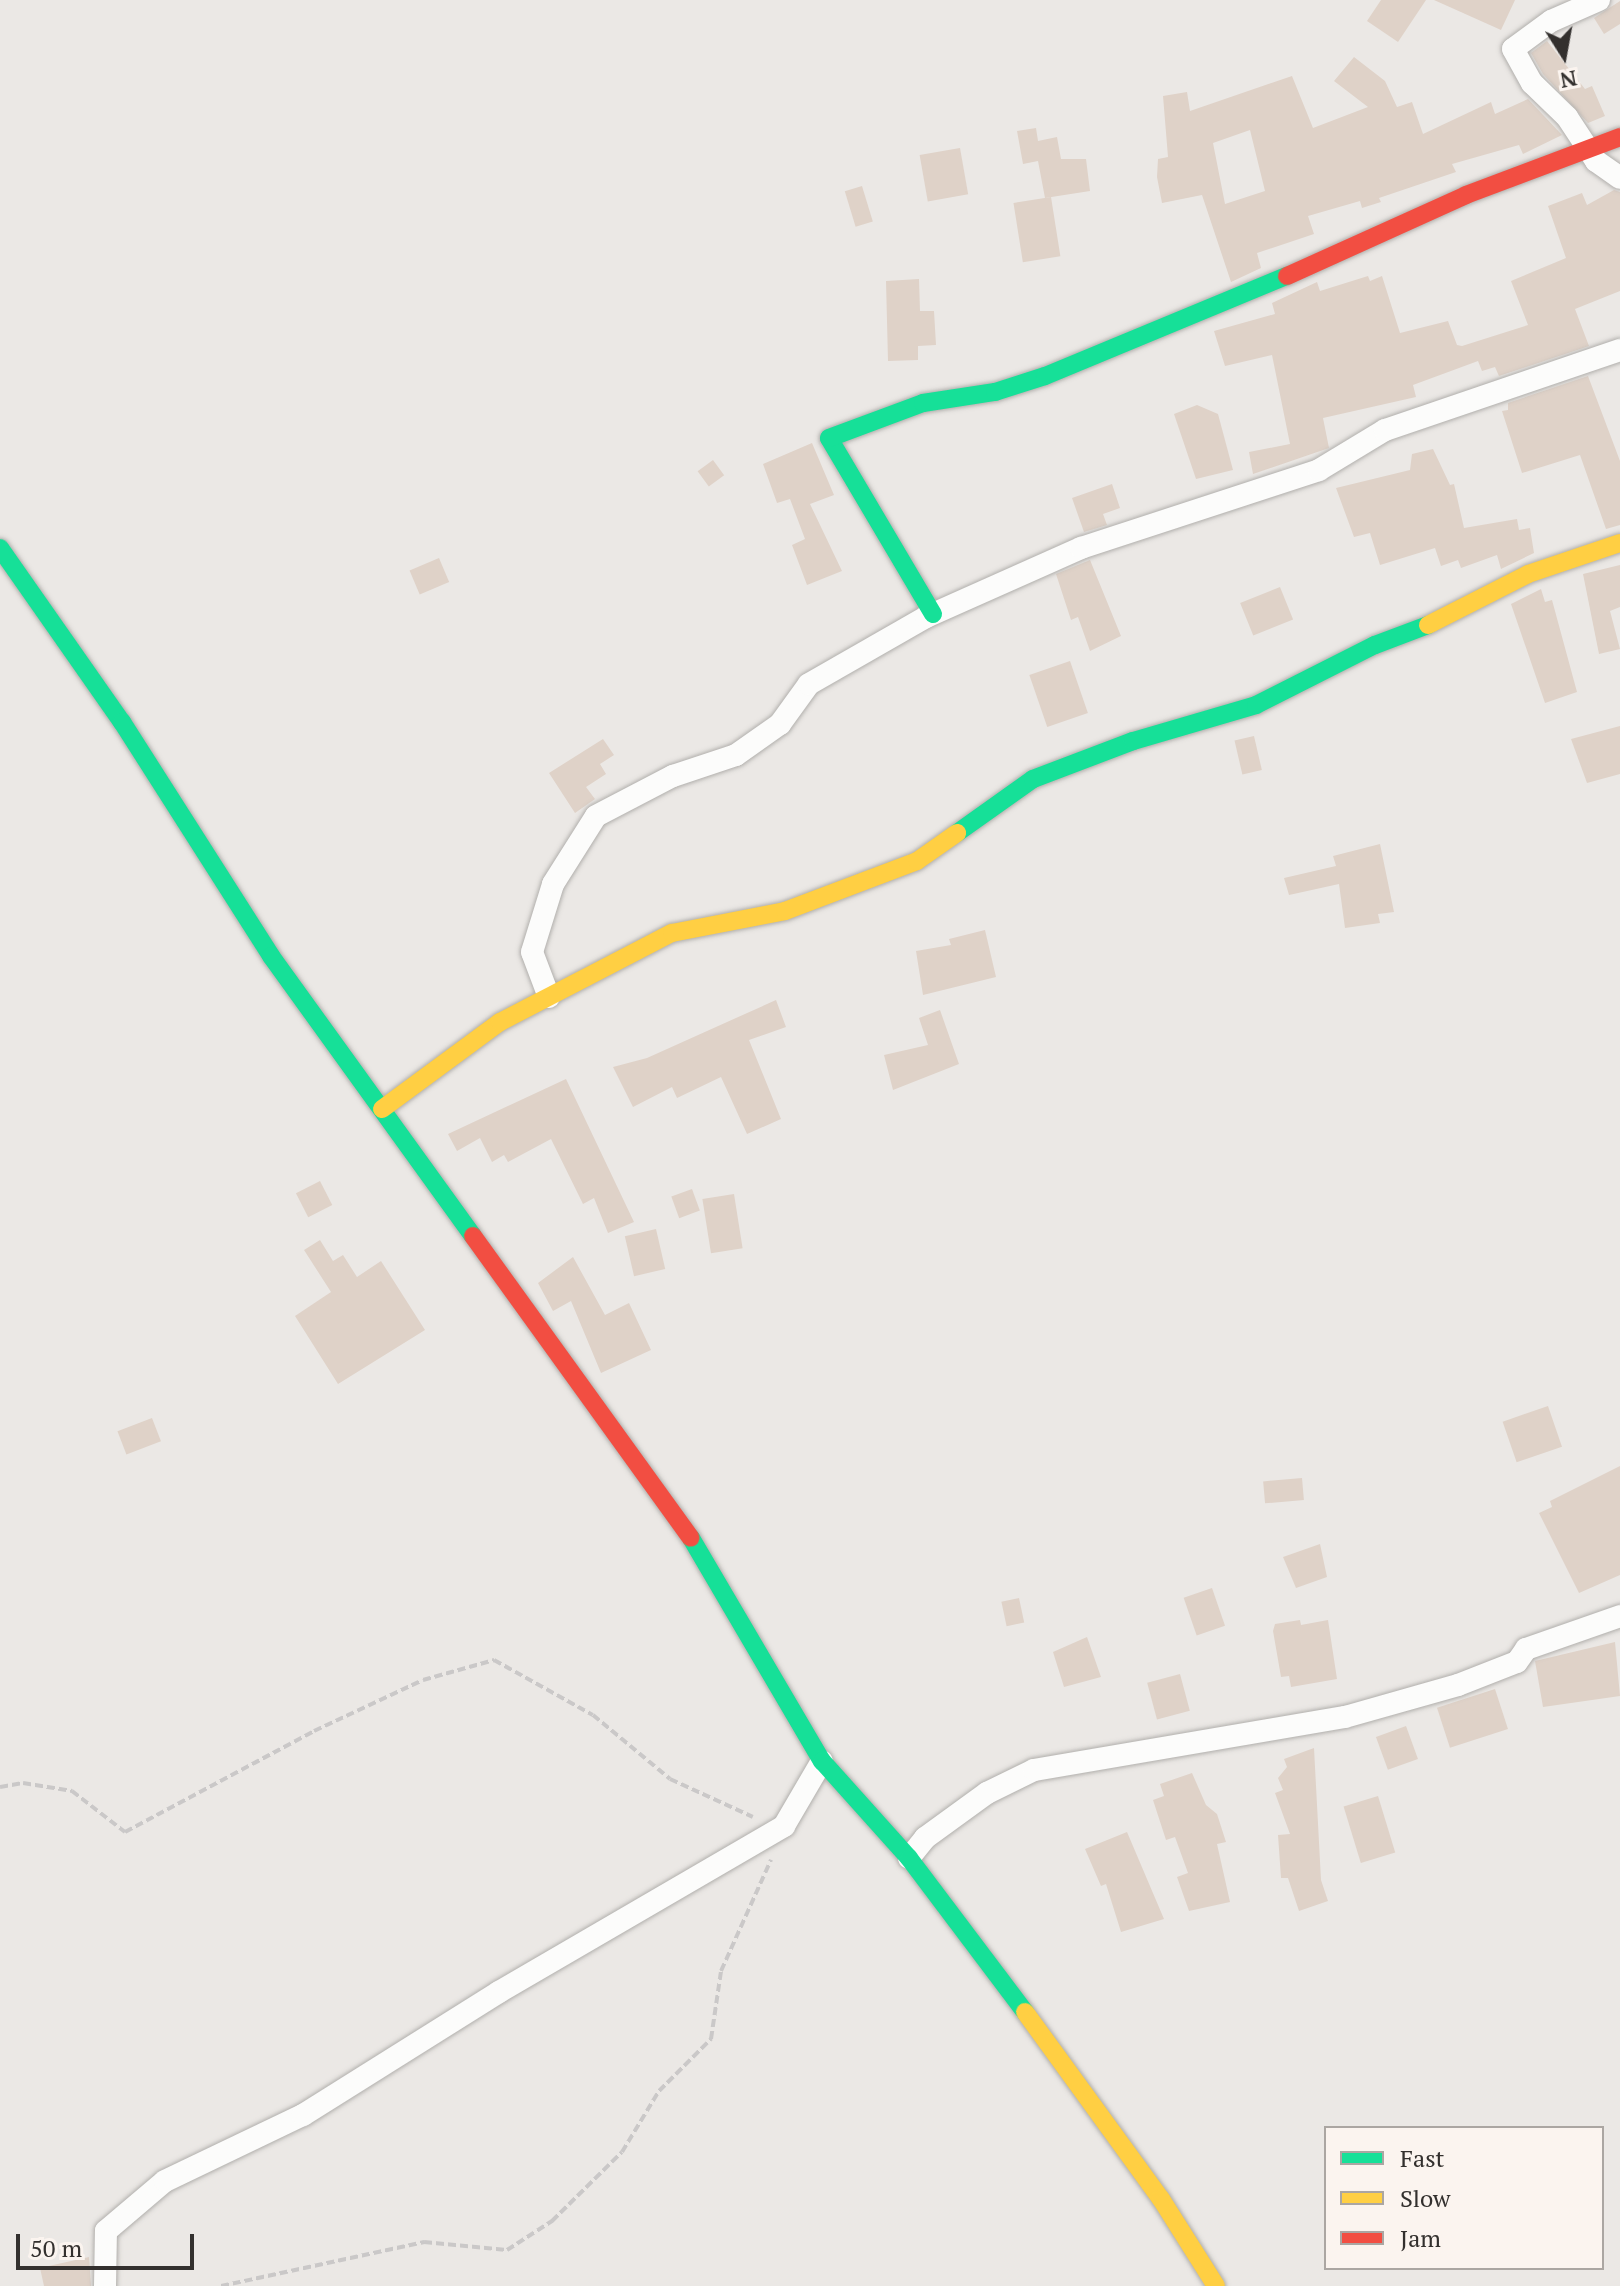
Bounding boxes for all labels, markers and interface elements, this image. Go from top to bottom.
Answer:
north arrow [1524,16,1604,96]
text: N [1558,64,1580,96]
legend [1324,2126,1604,2270]
text: Fast [1400,2142,1444,2174]
text: Slow [1400,2182,1451,2214]
scale bar [20,2218,198,2268]
text: Jam [1400,2222,1441,2254]
text: 50 m [30,2232,82,2264]

